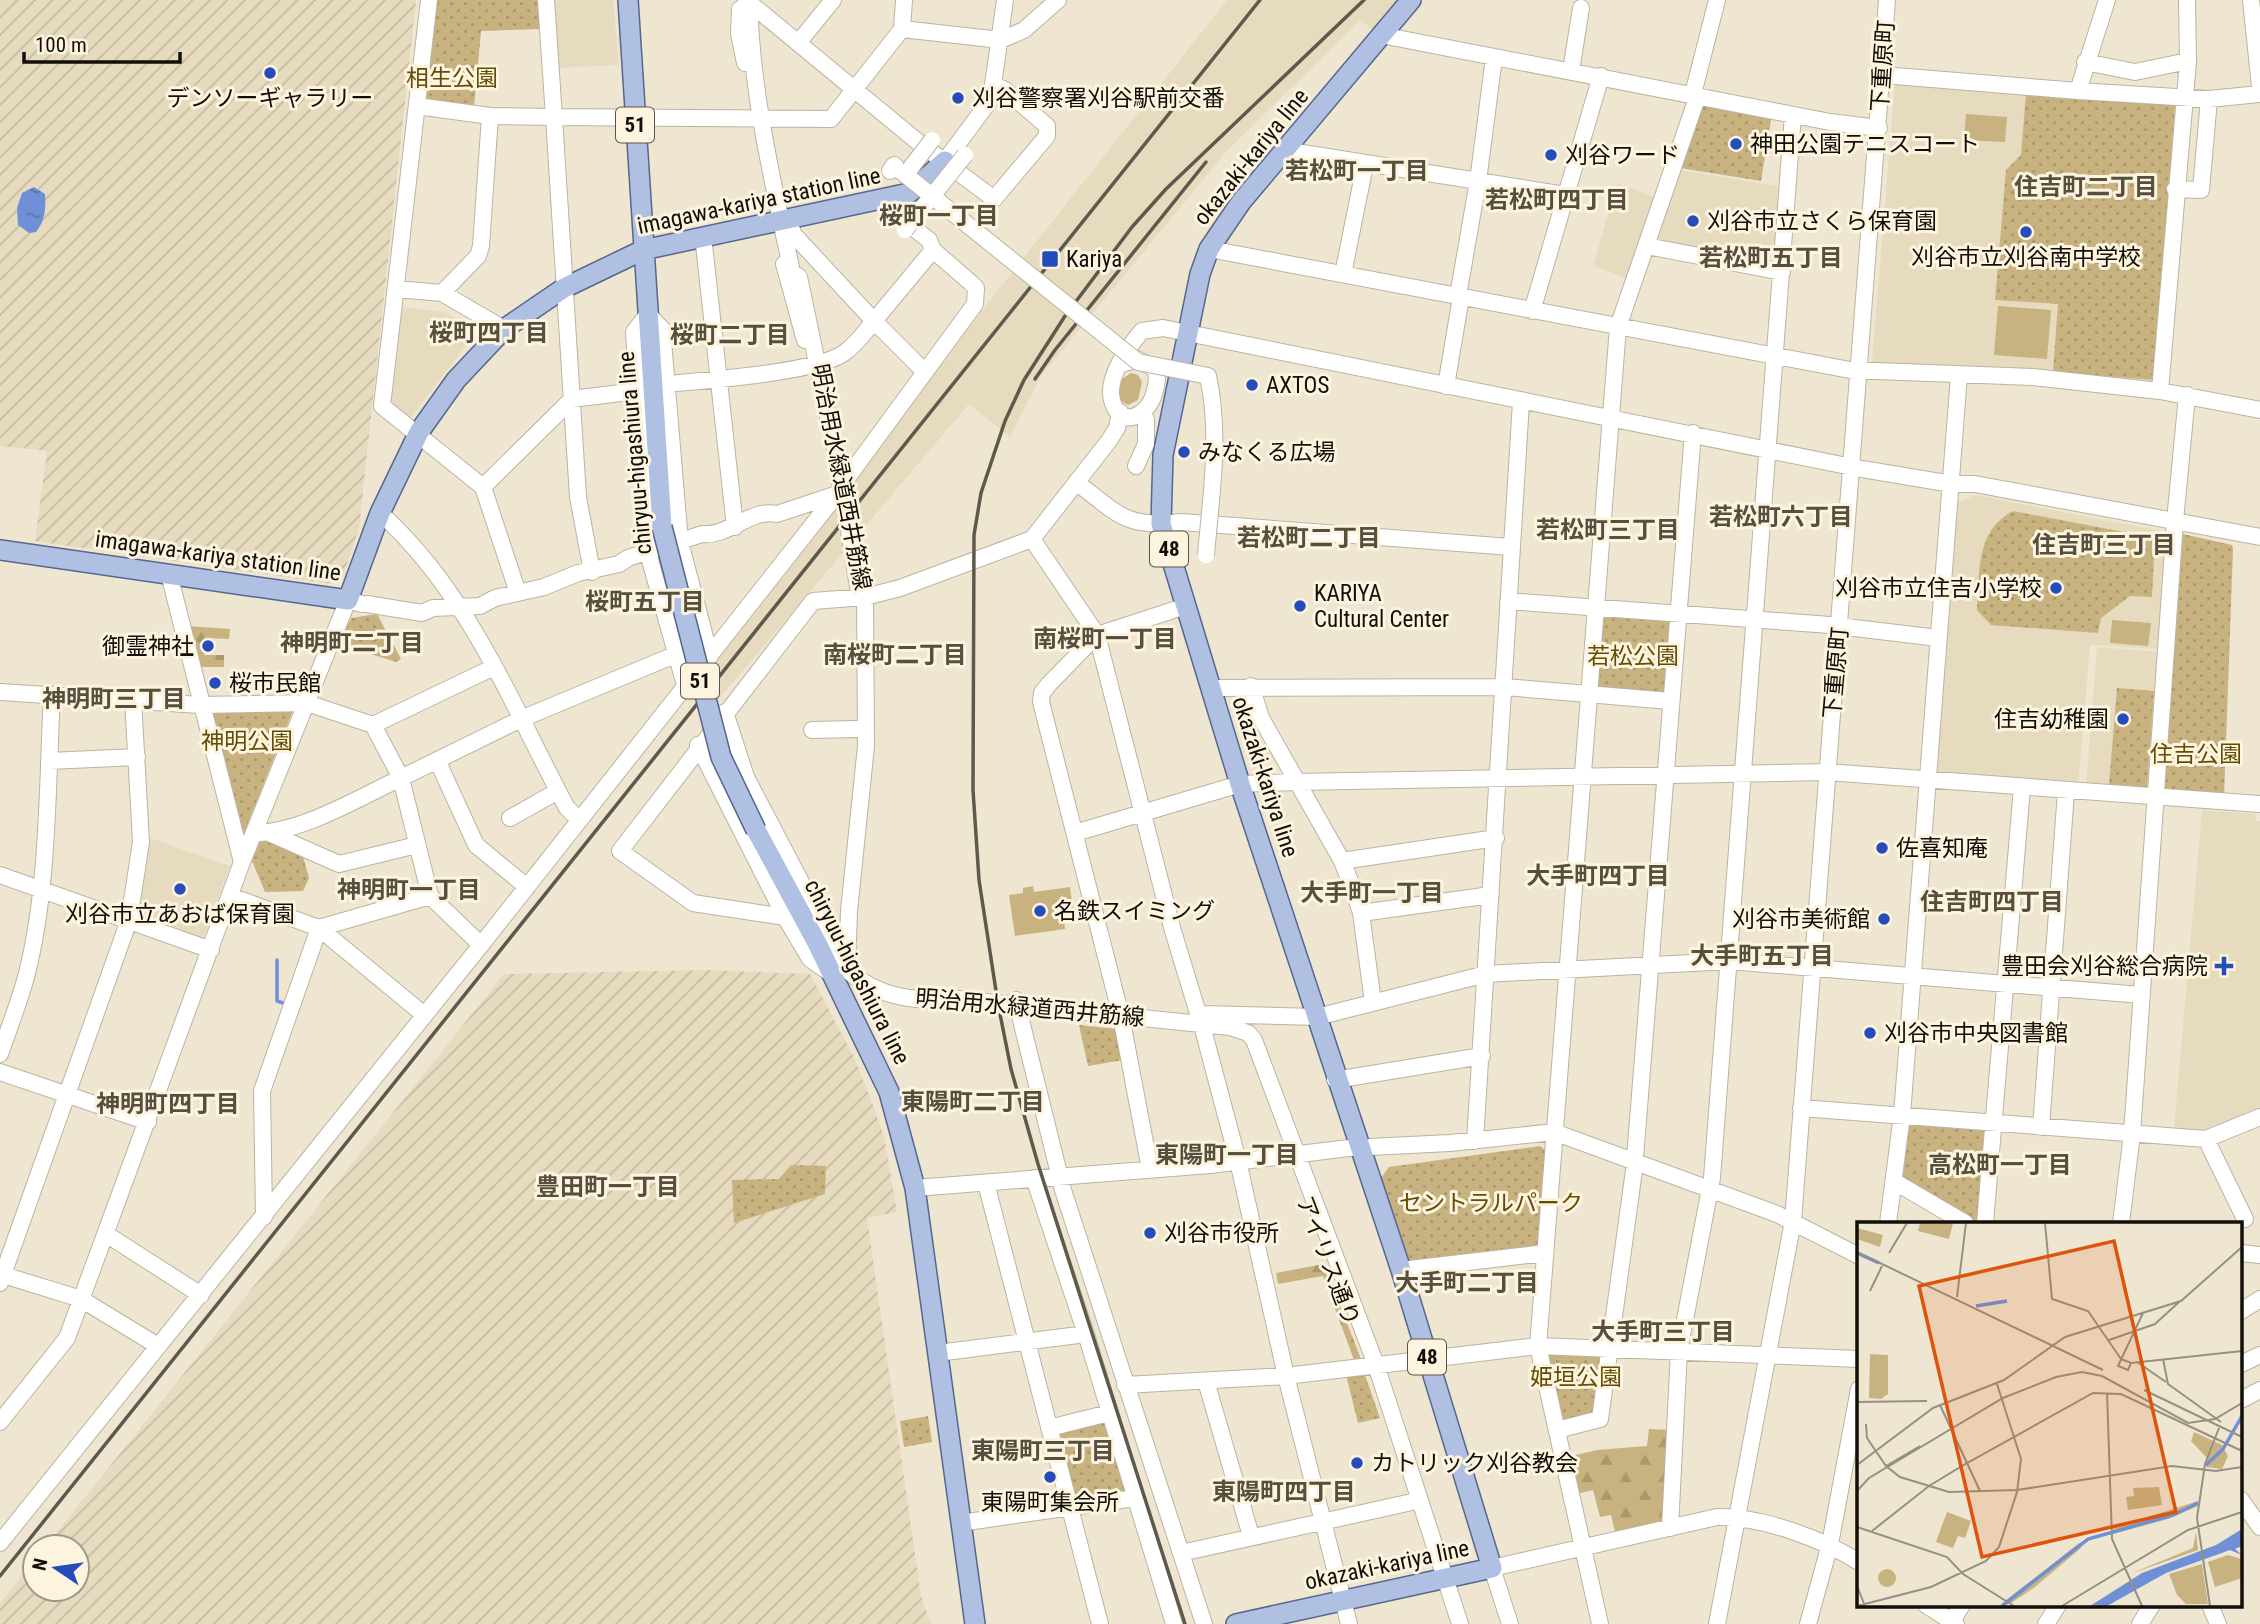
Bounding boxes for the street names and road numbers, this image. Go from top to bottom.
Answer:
street label: 下重原町 [1866,19,1900,113]
street label: okazaki-kariya line [1188,84,1314,230]
road number: 51 [616,108,654,142]
street label: imagawa-kariya station line [635,162,883,240]
street label: chiryuu-higashiura line [613,350,657,556]
street label: 明治用水緑道西井筋線 [806,362,876,592]
street label: imagawa-kariya station line [93,525,343,587]
road number: 48 [1150,532,1188,566]
street label: 下重原町 [1819,626,1853,720]
road number: 51 [681,664,719,698]
street label: okazaki-kariya line [1226,693,1304,861]
street label: chiryuu-higashiura line [799,875,915,1069]
street label: 明治用水緑道西井筋線 [914,985,1146,1031]
street label: アイリス通り [1291,1192,1365,1330]
road number: 48 [1408,1340,1446,1374]
street label: okazaki-kariya line [1302,1534,1472,1596]

